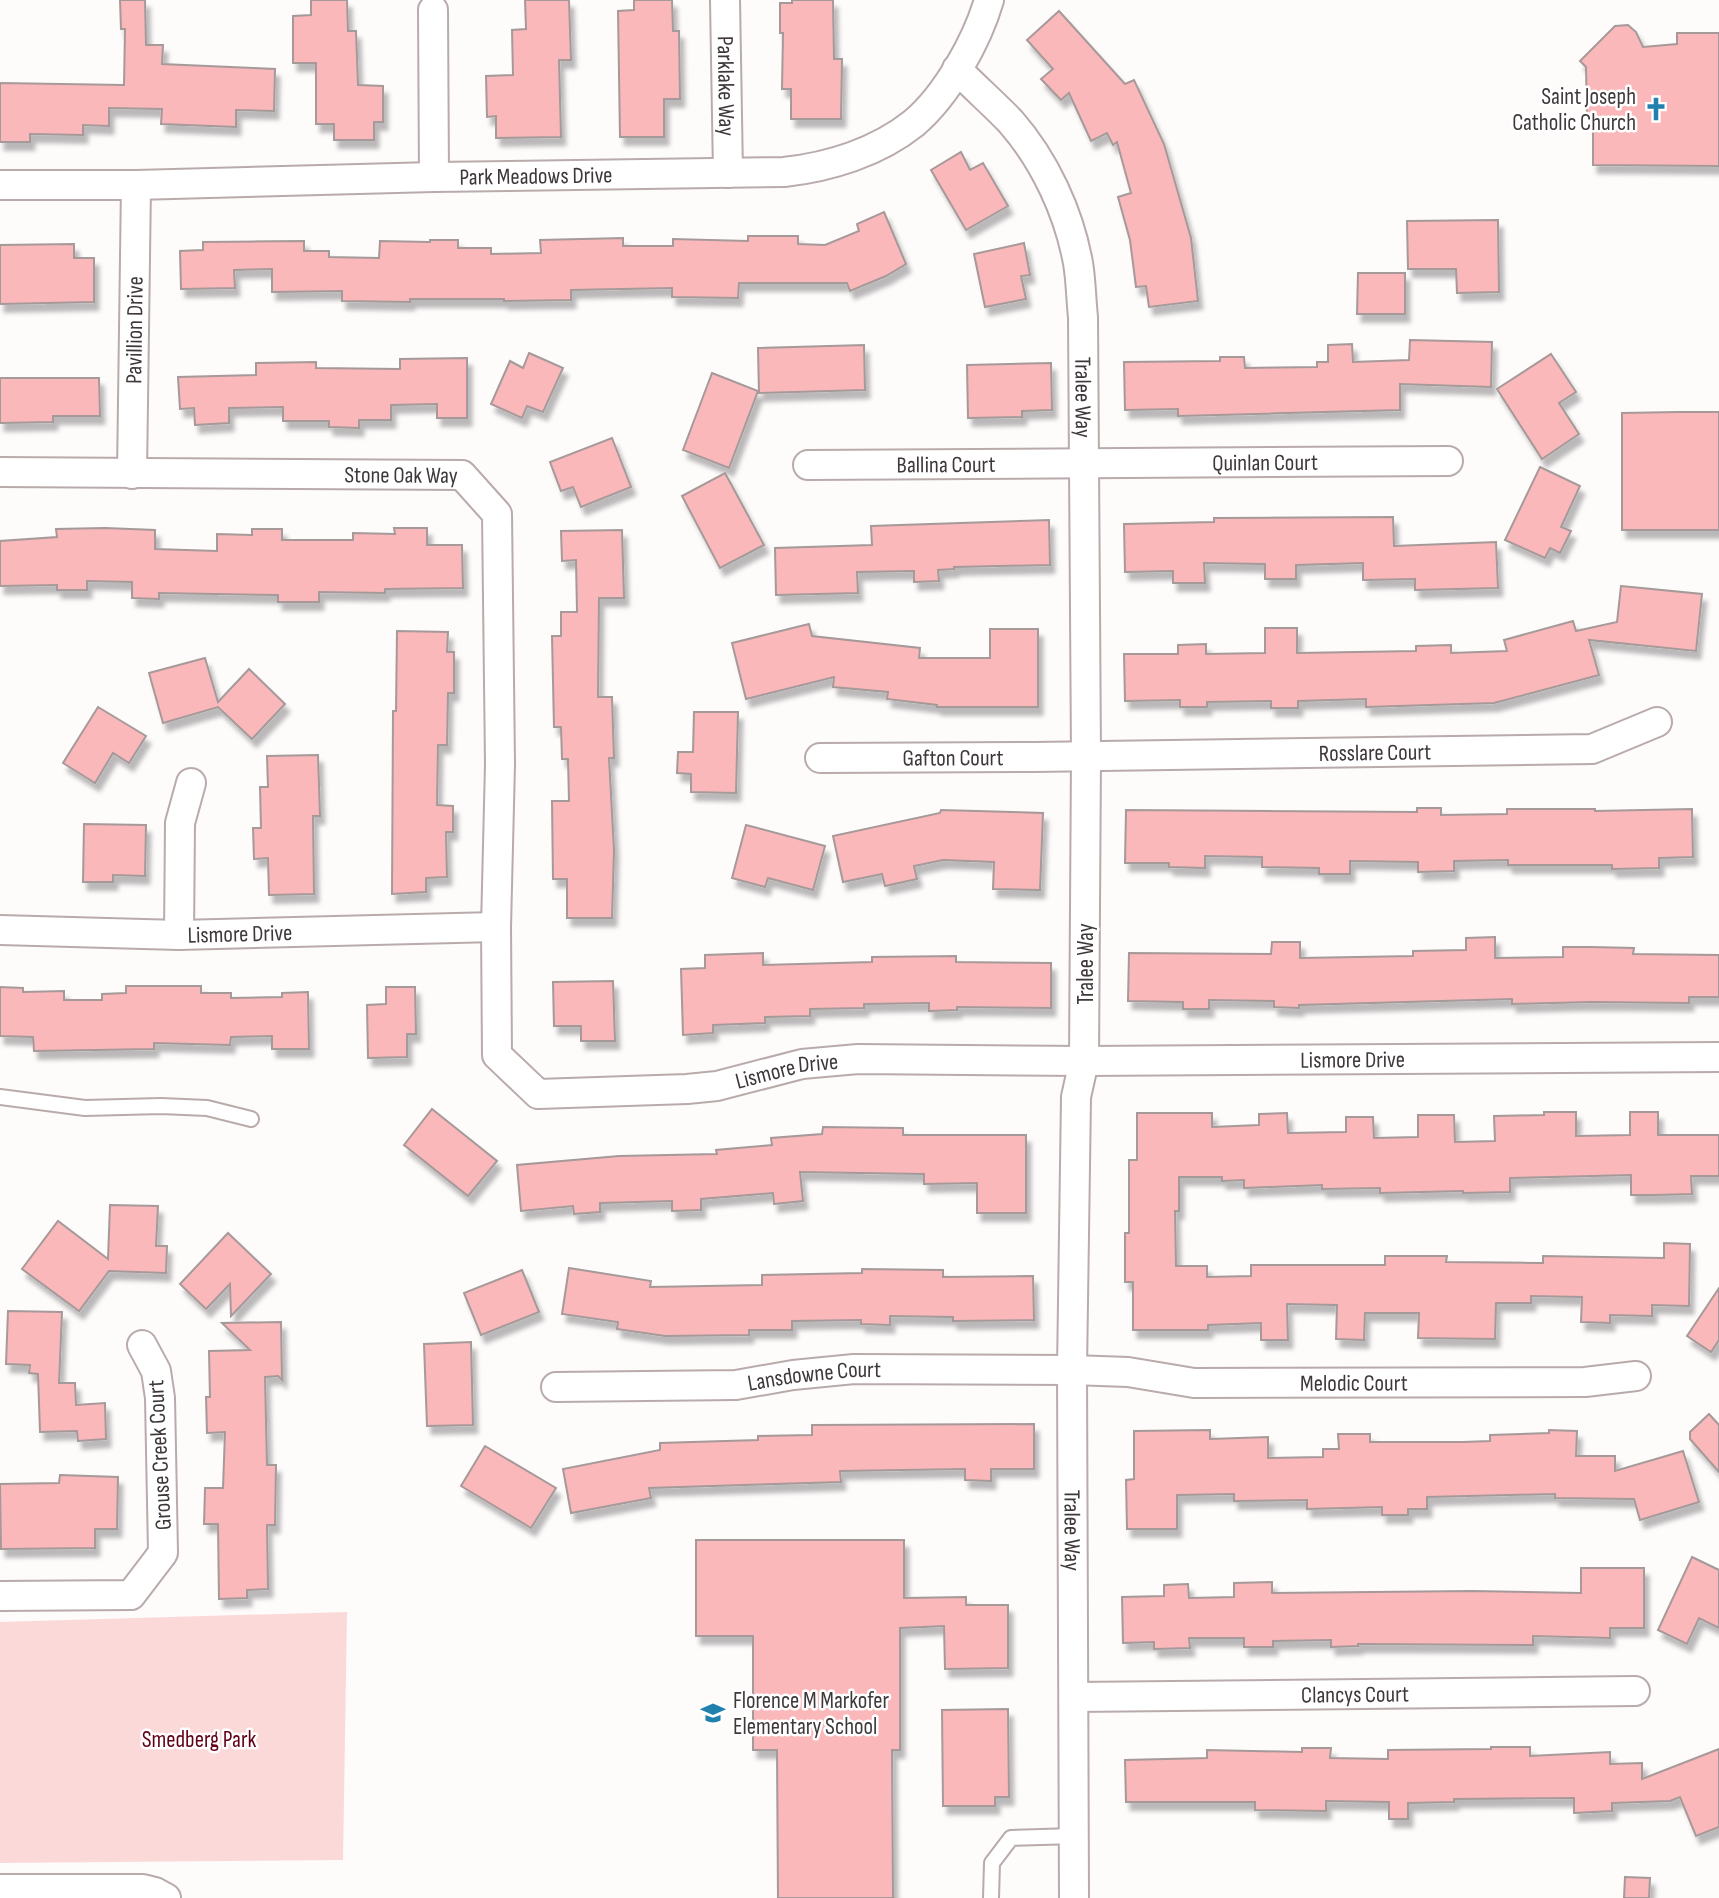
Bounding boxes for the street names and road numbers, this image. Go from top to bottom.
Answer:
street label: Parklake Way [711,36,740,136]
street label: Park Meadows Drive [459,161,613,192]
street label: Pavillion Drive [120,276,150,384]
street label: Tralee Way [1068,357,1097,438]
street label: Quinlan Court [1212,449,1318,477]
street label: Ballina Court [896,451,996,479]
street label: Stone Oak Way [344,461,458,490]
street label: Rosslare Court [1319,738,1431,768]
street label: Gafton Court [903,744,1003,773]
street label: Lismore Drive [187,919,293,950]
street label: Tralee Way [1072,923,1100,1005]
street label: Lismore Drive [1300,1046,1405,1075]
street label: Lismore Drive [732,1048,839,1096]
street label: Lansdowne Court [745,1356,881,1398]
street label: Melodic Court [1300,1369,1408,1398]
street label: Grouse Creek Court [142,1379,178,1531]
street label: Tralee Way [1057,1490,1086,1571]
street label: Clancys Court [1301,1680,1409,1710]

